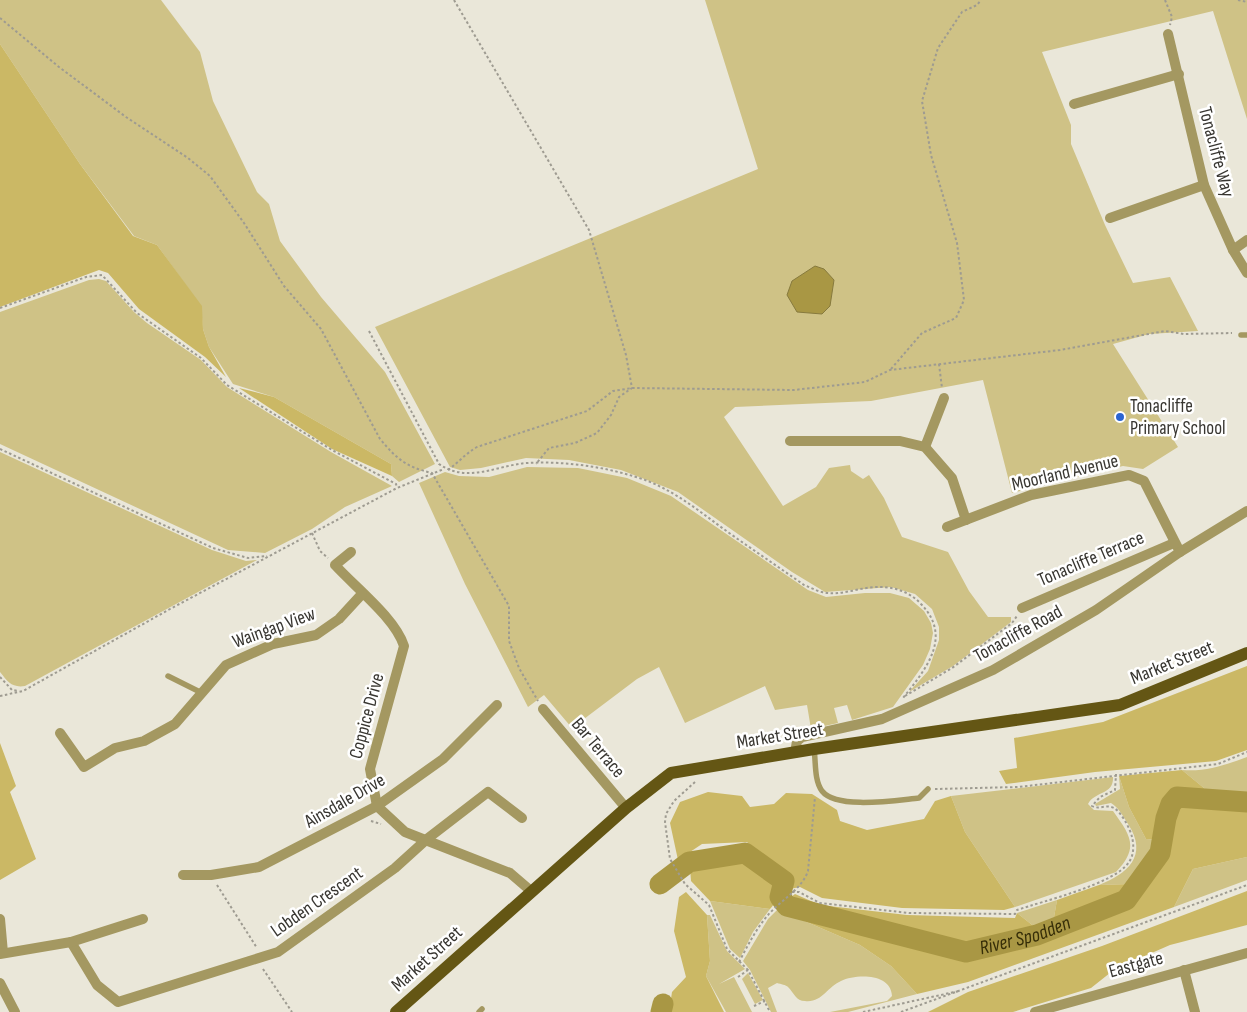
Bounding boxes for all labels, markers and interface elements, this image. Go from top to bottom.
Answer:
street label: Tonacliffe Way [1193,104,1239,200]
place label: Tonacliffe Primary School [1130,395,1226,440]
marker: Tonacliffe Primary School [1114,411,1126,423]
street label: Moorland Avenue [1009,450,1121,496]
street label: Tonacliffe Terrace [1034,526,1148,592]
street label: Tonacliffe Road [970,600,1066,668]
street label: Waingap View [229,602,319,654]
street label: Market Street [1127,636,1217,690]
street label: Coppice Drive [345,671,389,761]
street label: Bar Terrace [566,713,630,783]
street label: Market Street [735,718,825,754]
street label: Ainsdale Drive [300,769,389,834]
street label: Lobden Crescent [266,862,368,942]
water label: River Spodden [977,911,1074,960]
street label: Market Street [387,921,467,997]
street label: Eastgate [1106,947,1166,983]

